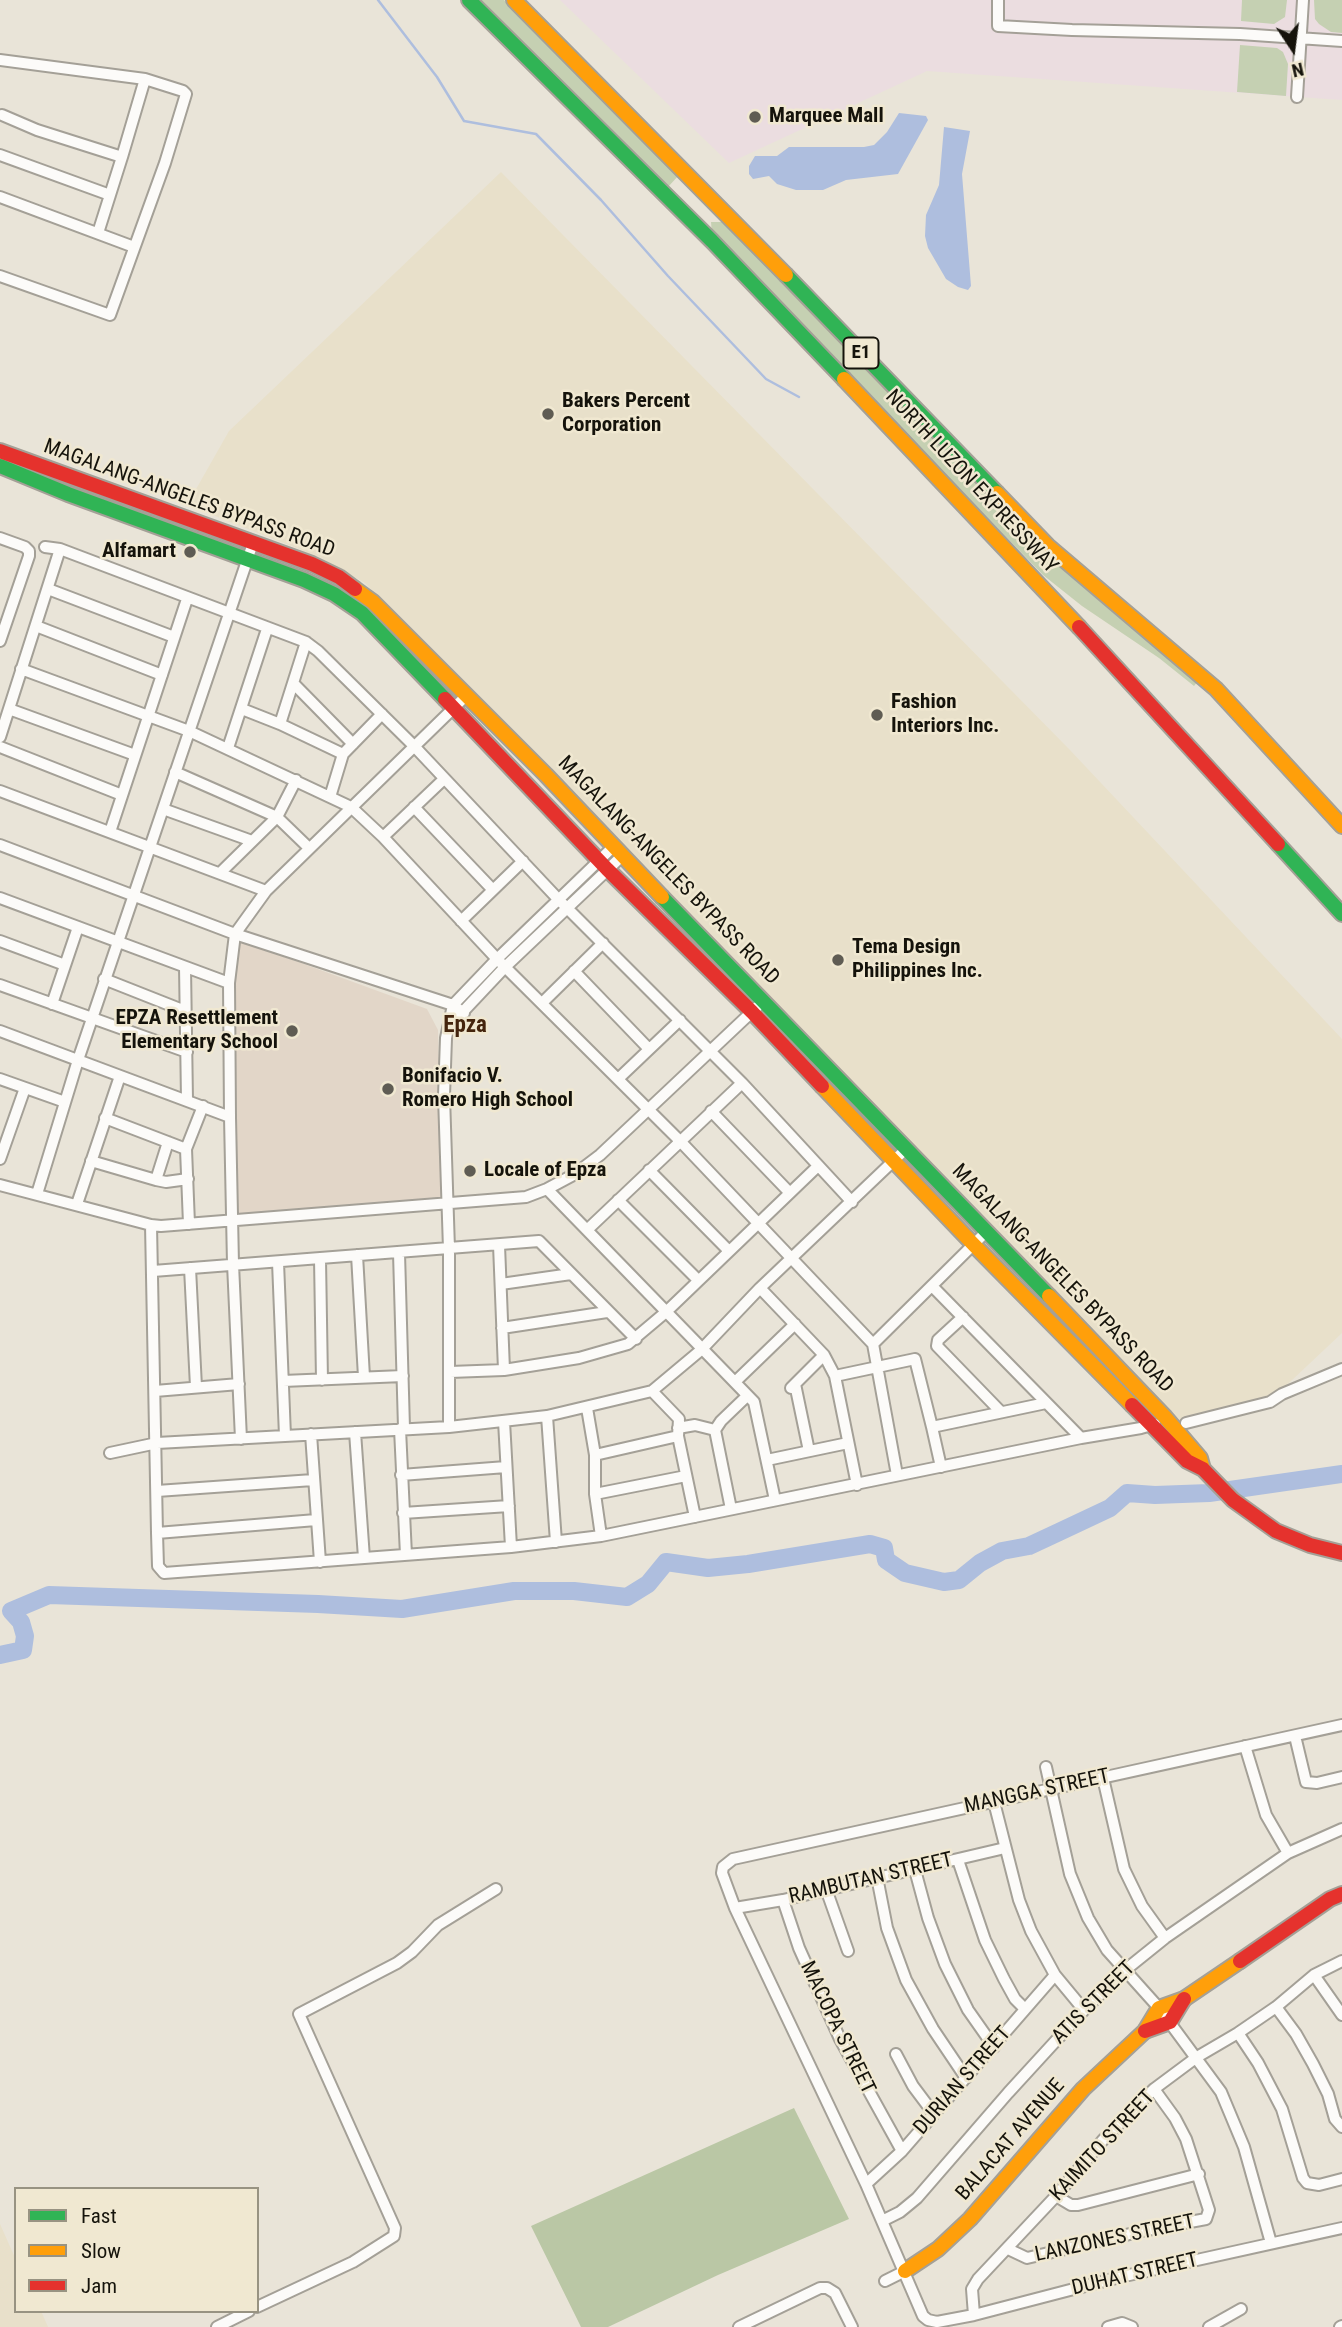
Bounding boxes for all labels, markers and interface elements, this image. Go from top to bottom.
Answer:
north arrow [1258,14,1328,84]
text: N [1290,57,1306,82]
place label: Marquee Mall [769,104,884,130]
marker: Marquee Mall [747,109,763,125]
road number: E1 [844,338,878,368]
street label: NORTH LUZON EXPRESSWAY [879,385,1063,579]
place label: Bakers Percent Corporation [562,389,690,439]
marker: Bakers Percent Corporation [540,406,556,422]
street label: MAGALANG-ANGELES BYPASS ROAD [40,434,338,564]
place label: Alfamart [102,539,176,565]
marker: Alfamart [182,544,198,560]
place label: Fashion Interiors Inc. [891,690,999,740]
marker: Fashion Interiors Inc. [869,707,885,723]
street label: MAGALANG-ANGELES BYPASS ROAD [552,751,784,991]
place label: Tema Design Philippines Inc. [852,935,983,985]
marker: Tema Design Philippines Inc. [830,952,846,968]
place label: EPZA Resettlement Elementary School [116,1006,278,1056]
district label: Epza [443,1012,487,1040]
marker: EPZA Resettlement Elementary School [284,1023,300,1039]
place label: Bonifacio V. Romero High School [402,1064,573,1114]
marker: Bonifacio V. Romero High School [380,1081,396,1097]
place label: Locale of Epza [484,1158,606,1184]
street label: MAGALANG-ANGELES BYPASS ROAD [946,1159,1178,1399]
marker: Locale of Epza [462,1163,478,1179]
street label: MANGGA STREET [962,1764,1112,1820]
street label: RAMBUTAN STREET [787,1848,955,1910]
street label: ATIS STREET [1047,1956,1141,2050]
street label: MACOPA STREET [794,1957,880,2099]
street label: DURIAN STREET [909,2022,1017,2140]
street label: BALACAT AVENUE [951,2074,1071,2206]
street label: KAIMITO STREET [1045,2085,1161,2207]
legend [14,2187,259,2313]
text: Fast [81,2204,117,2228]
street label: LANZONES STREET [1033,2210,1197,2268]
text: Slow [81,2239,121,2263]
street label: DUHAT STREET [1070,2248,1200,2302]
text: Jam [81,2274,117,2298]

